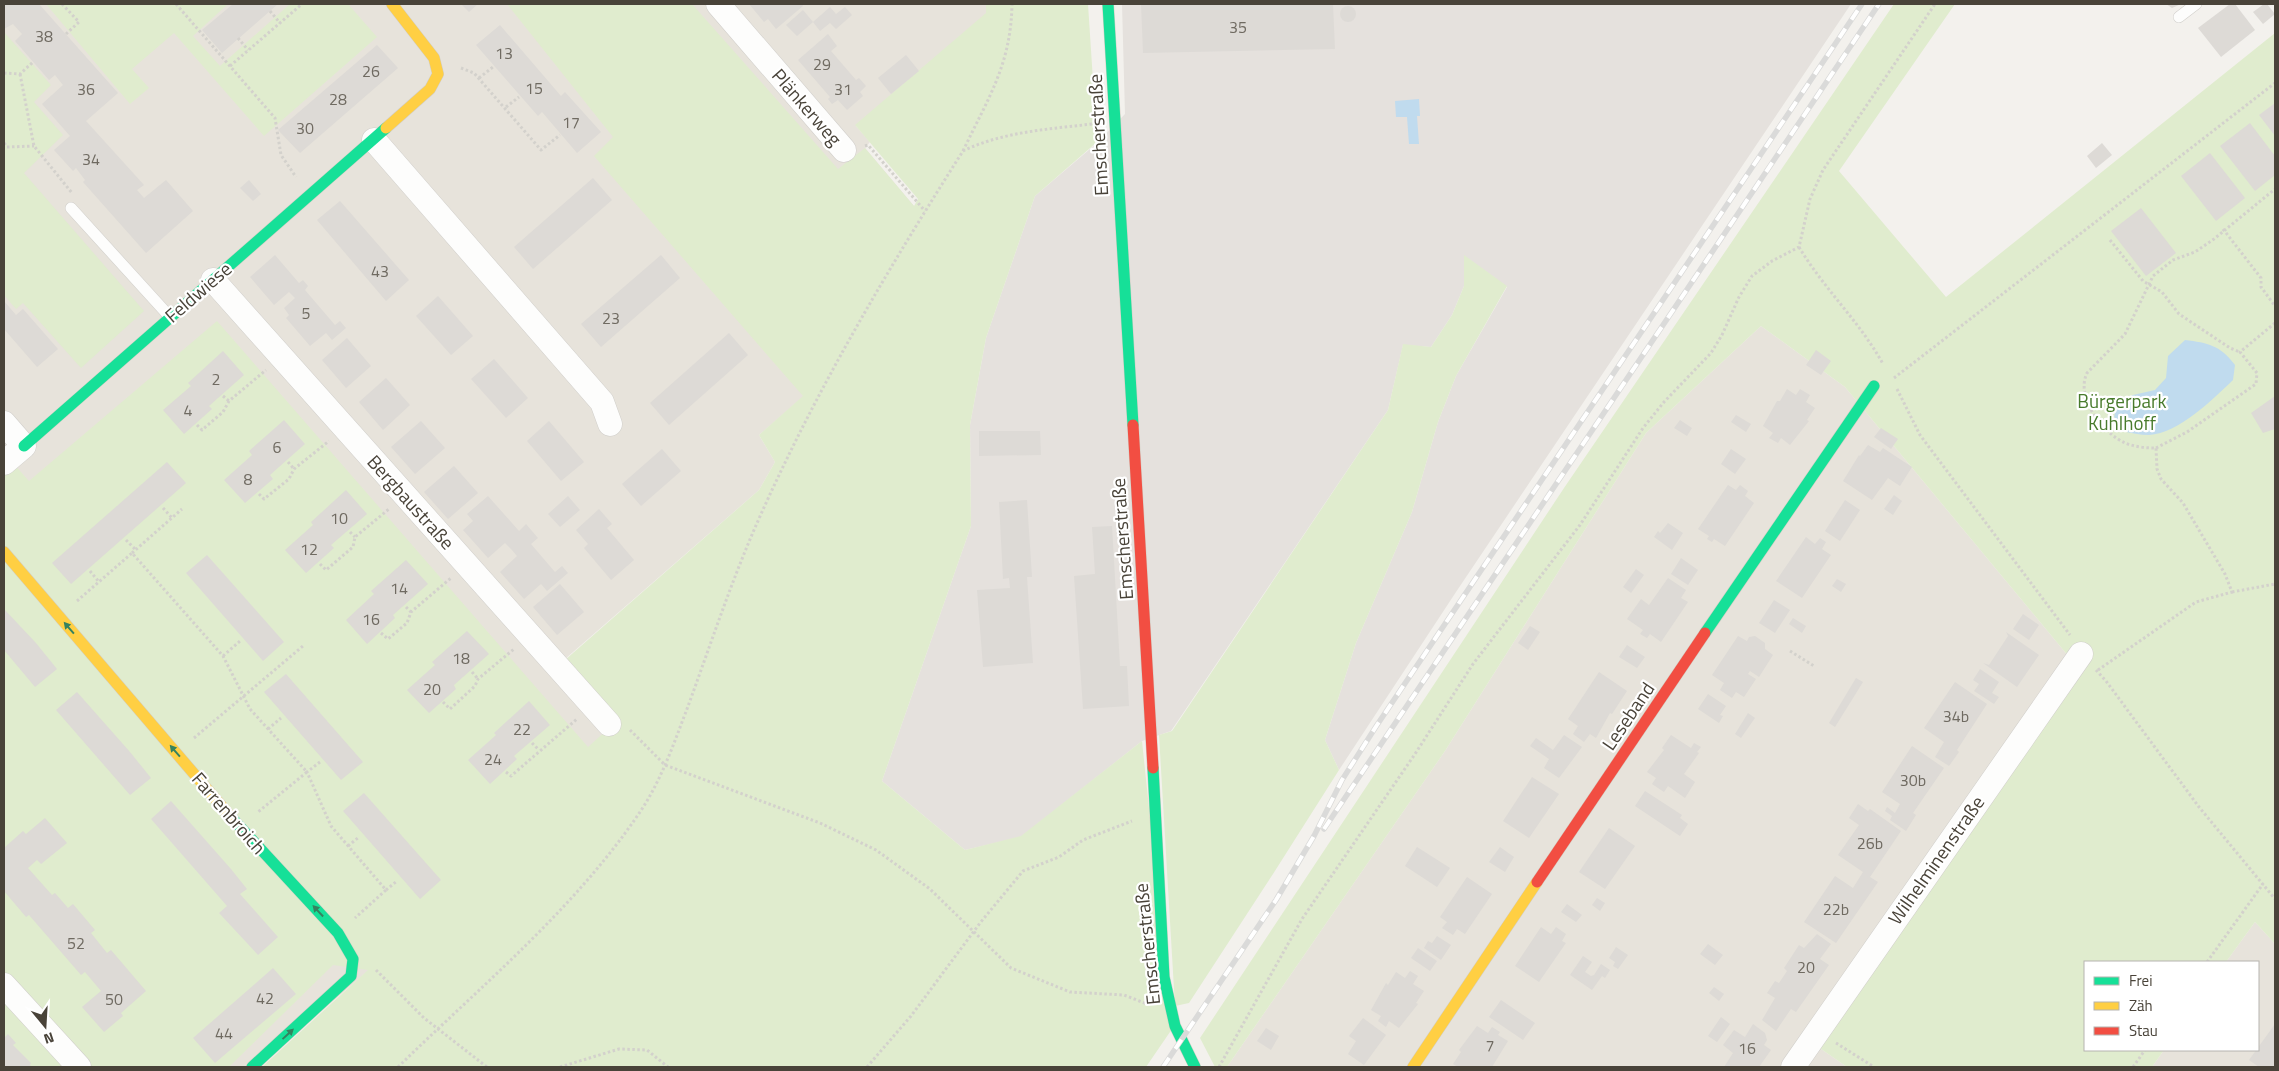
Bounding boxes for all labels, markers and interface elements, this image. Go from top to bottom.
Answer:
house number: 35 [1229,15,1247,39]
house number: 38 [35,24,53,48]
house number: 13 [495,41,513,65]
house number: 29 [813,52,831,76]
house number: 26 [362,59,380,83]
street label: Plänkerweg [766,62,849,152]
street label: Emscherstraße [1080,73,1115,197]
house number: 15 [525,76,543,100]
house number: 36 [77,77,95,101]
house number: 31 [834,77,852,101]
house number: 28 [329,87,347,111]
house number: 17 [562,110,580,134]
house number: 30 [296,116,314,140]
house number: 34 [82,147,100,171]
street label: Feldwiese [158,254,238,329]
house number: 43 [371,259,389,283]
house number: 5 [302,301,311,325]
house number: 23 [602,306,620,330]
house number: 2 [212,367,220,391]
park label: Bürgerpark Kuhlhoff [2077,386,2167,437]
house number: 4 [184,398,193,422]
house number: 6 [273,435,282,459]
street label: Bergbaustraße [361,448,462,556]
house number: 8 [244,467,253,491]
street label: Emscherstraße [1103,477,1140,601]
house number: 10 [330,506,348,530]
house number: 12 [300,537,318,561]
house number: 14 [390,576,408,600]
house number: 16 [362,607,380,631]
one-way arrow [64,622,75,634]
house number: 18 [452,646,470,670]
street label: Leseband [1594,676,1661,756]
house number: 20 [423,677,441,701]
house number: 34b [1943,704,1969,728]
house number: 22 [513,717,531,741]
one-way arrow [169,745,180,758]
house number: 24 [484,747,502,771]
street label: Farrenbroich [185,765,273,860]
house number: 30b [1900,768,1926,792]
street label: Wilhelminenstraße [1880,789,1991,930]
house number: 26b [1857,831,1883,855]
street label: Emscherstraße [1126,882,1167,1006]
house number: 22b [1823,897,1849,921]
one-way arrow [312,906,324,918]
house number: 52 [67,931,85,955]
house number: 20 [1797,955,1815,979]
legend [2084,961,2259,1051]
text: Frei [2129,969,2152,992]
house number: 42 [256,986,274,1010]
house number: 50 [105,987,123,1011]
text: Zäh [2129,994,2153,1017]
north arrow [20,1001,70,1051]
text: Stau [2129,1019,2158,1042]
house number: 44 [215,1021,233,1045]
text: N [41,1027,57,1050]
one-way arrow [281,1028,293,1040]
house number: 7 [1486,1033,1494,1057]
house number: 16 [1738,1036,1756,1060]

